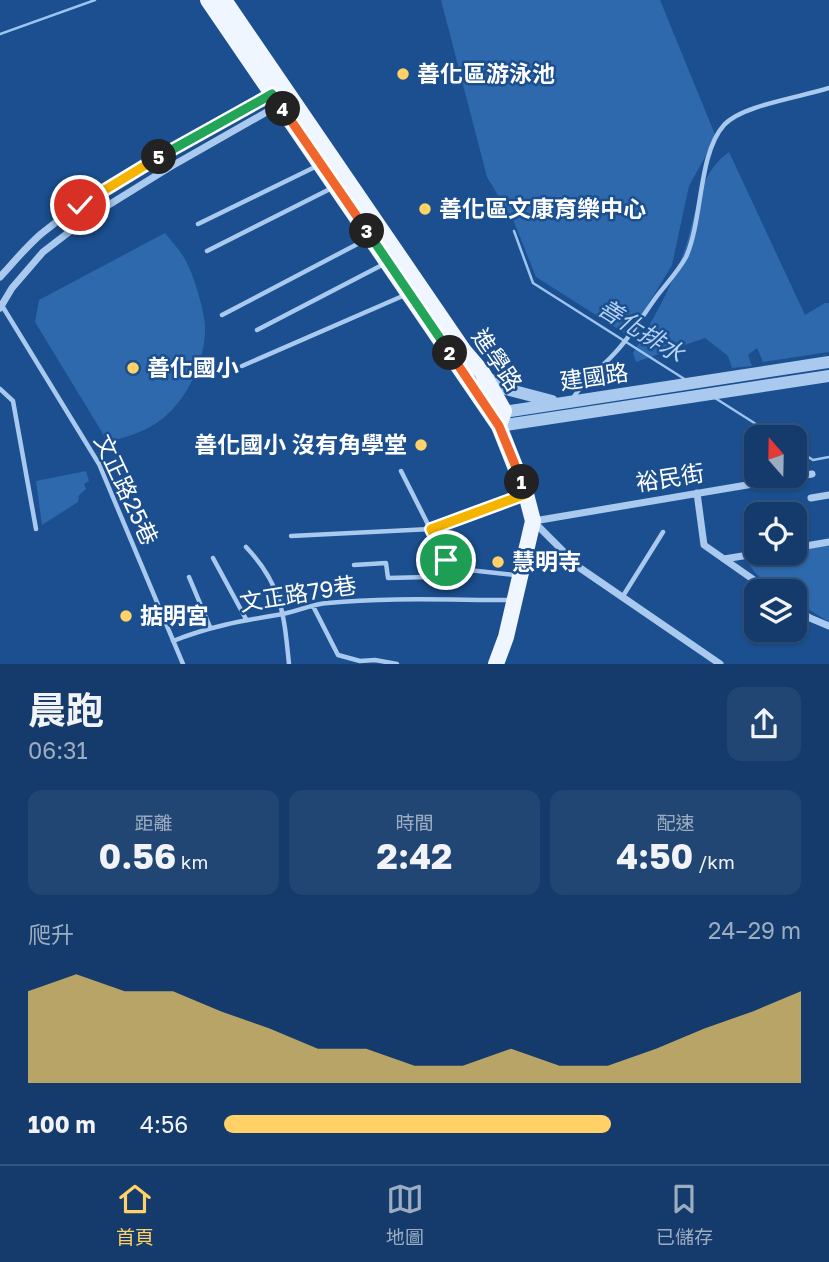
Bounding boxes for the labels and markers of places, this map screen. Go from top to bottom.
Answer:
place label: 善化區游泳池 [417,59,555,87]
marker: 善化區游泳池 [395,66,411,82]
pin: 4 [266,92,300,126]
pin: 5 [142,140,176,174]
pin [50,175,110,235]
place label: 善化區文康育樂中心 [439,194,646,222]
marker: 善化區文康育樂中心 [417,201,433,217]
pin: 3 [350,214,384,248]
pin: 2 [433,336,468,370]
place label: 善化國小 [147,353,239,381]
marker: 善化國小 [125,360,141,376]
place label: 善化國小 沒有角學堂 [194,430,407,458]
marker: 善化國小 沒有角學堂 [413,437,429,453]
pin: 1 [504,464,540,500]
pin [416,530,476,590]
place label: 慧明寺 [512,547,581,575]
marker: 慧明寺 [490,554,506,570]
place label: 掂明宮 [140,601,209,629]
marker: 掂明宮 [118,608,134,624]

